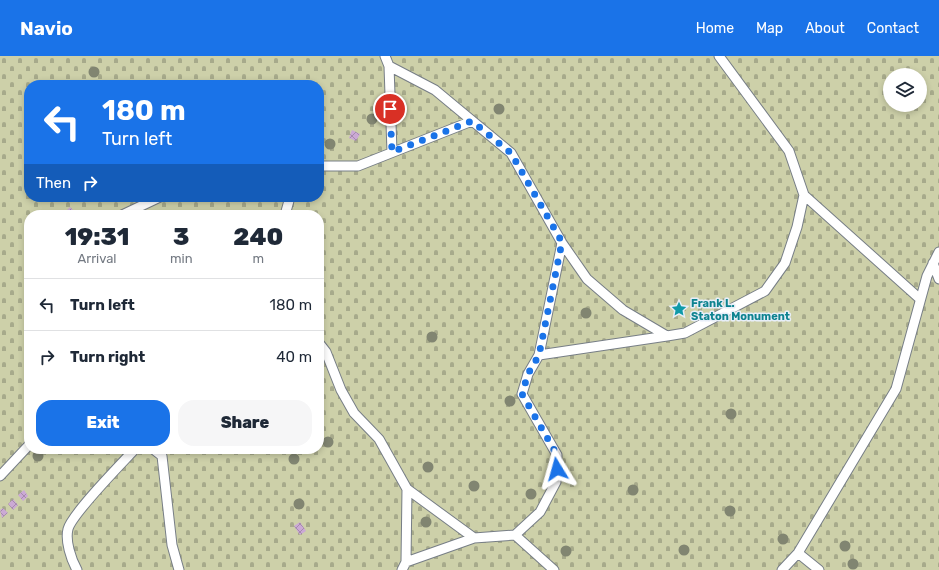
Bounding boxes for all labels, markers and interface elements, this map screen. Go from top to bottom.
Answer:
text: Navio [20,17,73,40]
text: Home [696,20,734,37]
text: Map [756,20,783,37]
text: About [805,20,845,37]
text: Contact [867,20,919,37]
map controls [883,68,927,112]
button: layers [883,68,927,112]
pin [373,92,407,126]
text: 180 m [102,94,186,127]
icon: left [36,96,88,148]
icon: arrive [379,98,401,120]
text: Turn left [102,128,172,150]
icon: right [79,172,101,194]
text: Then [36,174,71,192]
text: 19:31 [65,223,129,251]
text: 3 [173,223,190,251]
text: 240 [233,223,283,251]
text: Arrival [78,251,117,266]
text: min [170,251,193,266]
text: m [253,251,264,266]
icon: left [36,294,58,316]
text: Turn left [70,296,135,314]
text: 180 m [270,296,312,314]
place label: Frank L. Staton Monument [691,297,790,323]
place icon: Frank L. Staton Monument [670,300,688,318]
icon: right [36,346,58,368]
text: Turn right [70,348,145,366]
text: 40 m [276,348,312,366]
button: Exit [36,400,170,446]
button: Share [178,400,312,446]
position arrow [536,448,578,490]

